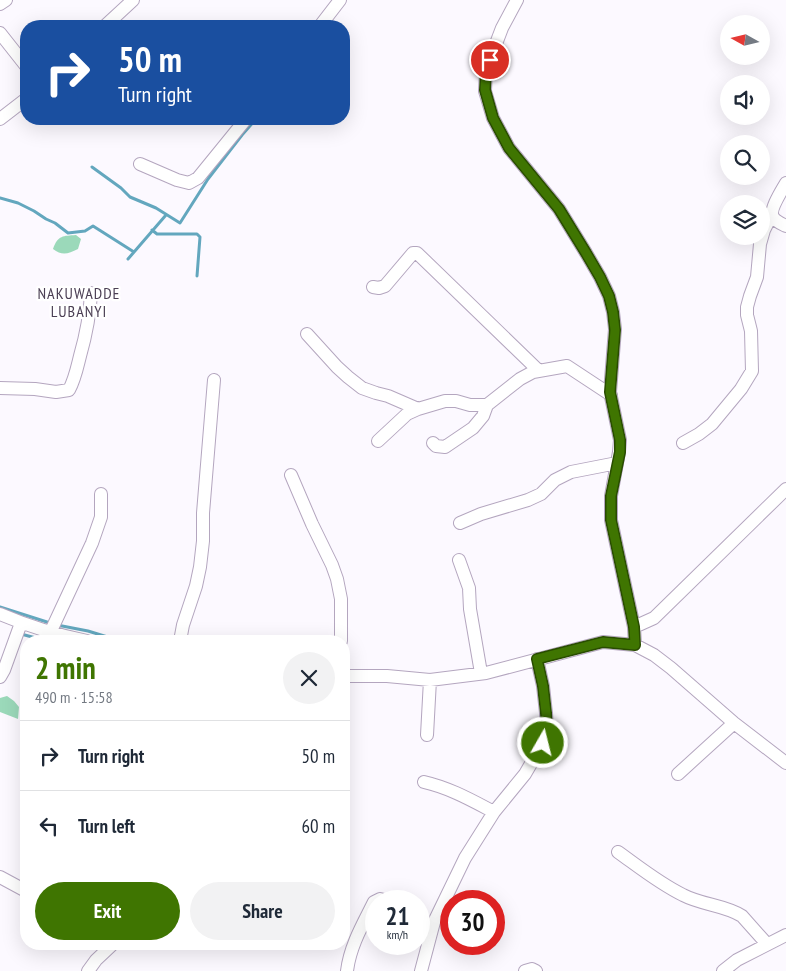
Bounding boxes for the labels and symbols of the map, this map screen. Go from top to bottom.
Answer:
north arrow [720,15,770,65]
pin [469,39,511,81]
district label: NAKUWADDE LUBANYI [38,283,120,321]
position arrow [516,716,568,768]
speed limit sign: 30 [440,890,505,955]

